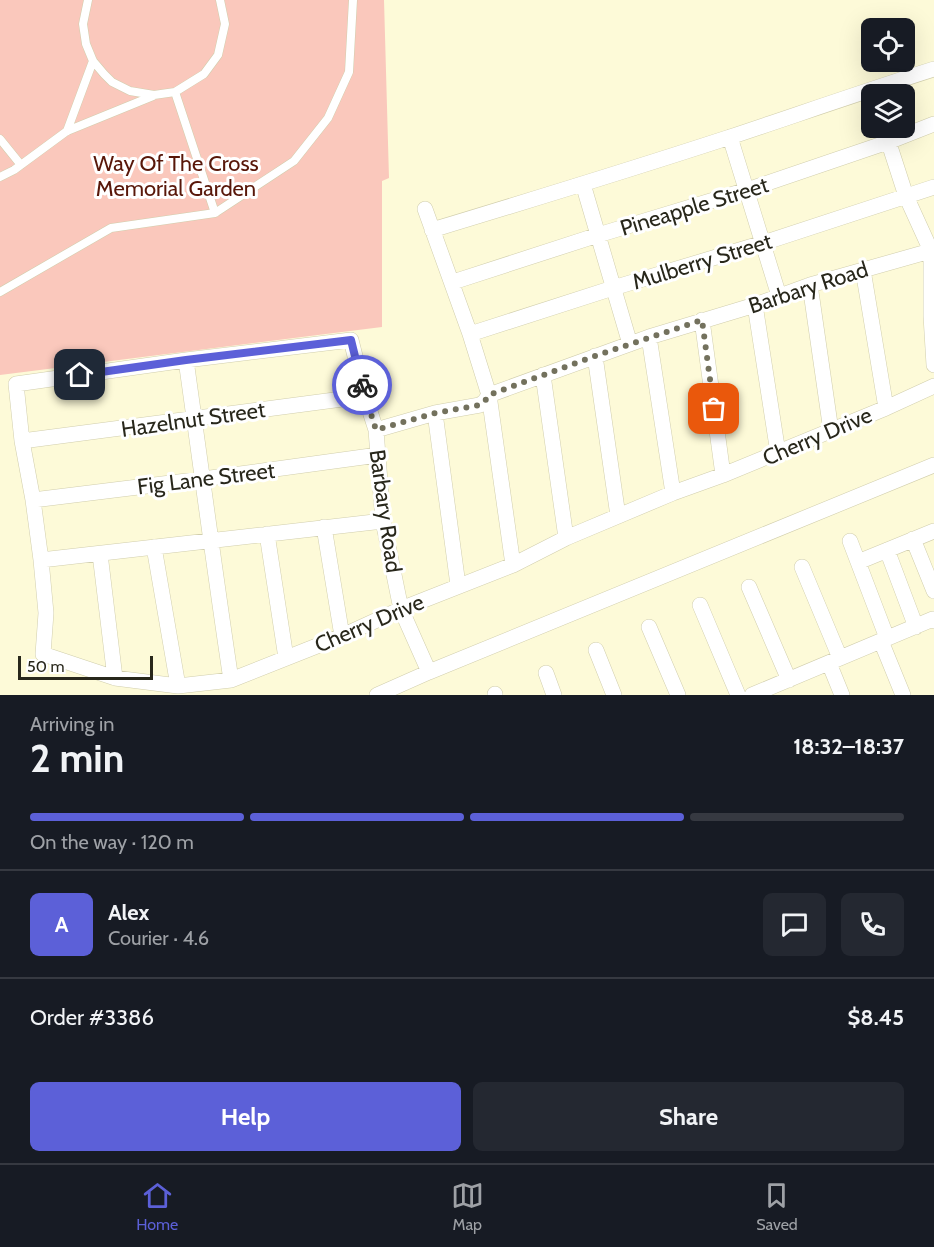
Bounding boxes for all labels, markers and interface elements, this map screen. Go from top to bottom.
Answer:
map controls [861,18,915,138]
button: locate [861,18,915,72]
button: layers [861,84,915,138]
park label: Way Of The Cross Memorial Garden [93,150,259,202]
street label: Pineapple Street [617,171,772,242]
street label: Mulberry Street [629,227,776,295]
street label: Barbary Road [745,255,871,319]
pin [54,349,105,400]
courier [332,355,392,415]
icon: home [63,358,96,391]
icon: bike [346,369,379,402]
pin [688,383,739,434]
icon: bag [697,392,730,425]
street label: Hazelnut Street [119,396,267,443]
street label: Cherry Drive [759,401,876,472]
street label: Barbary Road [363,448,408,574]
street label: Fig Lane Street [136,457,277,500]
street label: Cherry Drive [311,588,428,659]
scale bar [18,653,153,680]
text: 50 m [27,657,64,676]
text: Arriving in [30,712,114,736]
text: 18:32–18:37 [793,733,904,760]
text: 2 min [30,734,124,782]
text: On the way · 120 m [30,830,194,854]
button: chat [763,893,826,956]
button: phone [841,893,904,956]
text: Alex [108,899,149,926]
text: A [55,911,68,938]
text: Courier · 4.6 [108,926,209,950]
text: Order #3386 [30,1004,154,1031]
text: $8.45 [848,1004,904,1031]
button: Help [30,1082,461,1151]
button: Share [473,1082,904,1151]
tab: Home [136,1179,178,1234]
tab: Map [451,1179,484,1234]
tab: Saved [756,1179,798,1234]

